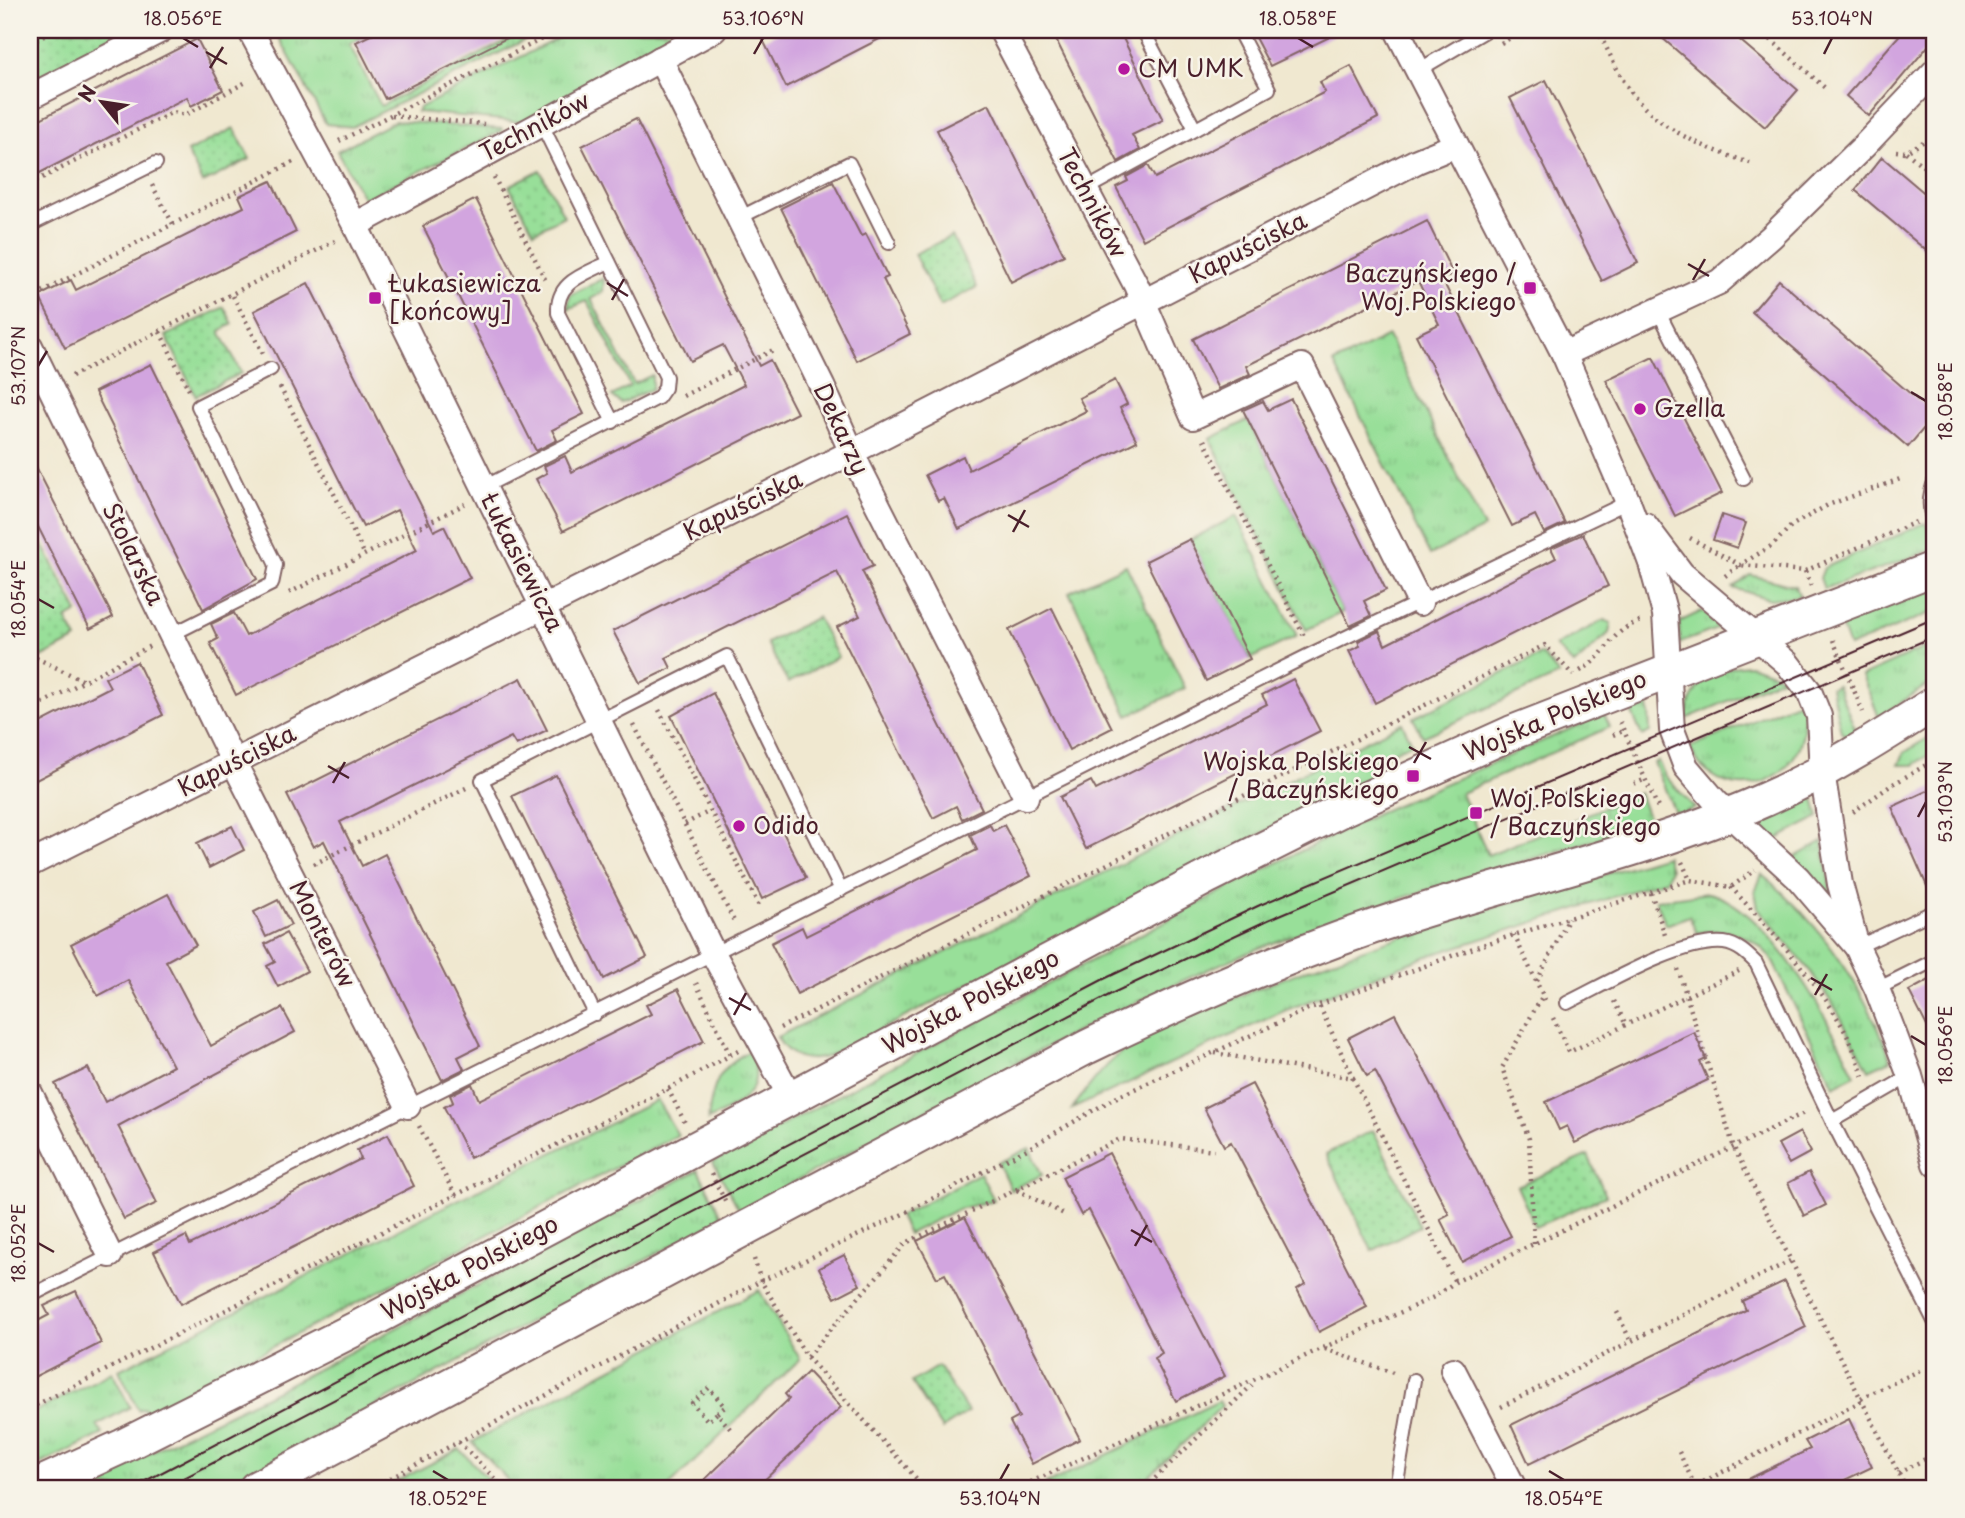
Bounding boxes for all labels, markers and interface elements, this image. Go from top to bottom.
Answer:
text: 18.056°E [143,4,223,31]
text: 53.106°N [722,4,804,31]
text: 18.058°E [1259,4,1337,31]
text: 53.104°N [1791,4,1873,31]
place label: CM UMK [1138,49,1244,85]
marker: CM UMK [1116,61,1132,77]
north arrow [66,66,136,136]
text: N [71,79,102,107]
street label: Techników [473,81,596,169]
street label: Techników [1050,141,1138,264]
street label: Kapuściska [1182,201,1313,291]
place label: Baczyńskiego / Woj.Polskiego [1345,254,1516,318]
place label: Łukasiewicza [końcowy] [388,264,541,328]
marker: Baczyńskiego / Woj.Polskiego [1522,280,1538,296]
marker: Łukasiewicza [końcowy] [367,290,383,306]
text: 53.107°N [4,326,31,406]
text: 18.058°E [1931,362,1958,440]
street label: Dekarzy [806,376,880,480]
place label: Gzella [1654,389,1725,425]
marker: Gzella [1632,401,1648,417]
street label: Kapuściska [676,460,808,549]
street label: Łukasiewicza [473,485,574,638]
street label: Stolarska [94,496,175,611]
text: 18.054°E [4,560,31,638]
street label: Wojska Polskiego [1457,659,1652,769]
street label: Kapuściska [171,714,302,804]
place label: Wojska Polskiego / Baczyńskiego [1203,742,1399,806]
text: 53.103°N [1931,761,1958,843]
marker: Wojska Polskiego / Baczyńskiego [1405,768,1421,784]
place label: Woj.Polskiego / Baczyńskiego [1490,779,1661,843]
marker: Woj.Polskiego / Baczyńskiego [1468,805,1484,821]
place label: Odido [753,806,819,842]
marker: Odido [731,818,747,834]
street label: Monterów [281,873,366,993]
street label: Wojska Polskiego [875,938,1065,1062]
text: 18.056°E [1931,1005,1958,1085]
text: 18.052°E [4,1203,31,1283]
street label: Wojska Polskiego [374,1204,564,1328]
text: 18.052°E [408,1484,488,1511]
text: 53.104°N [959,1484,1041,1511]
text: 18.054°E [1525,1484,1603,1511]

